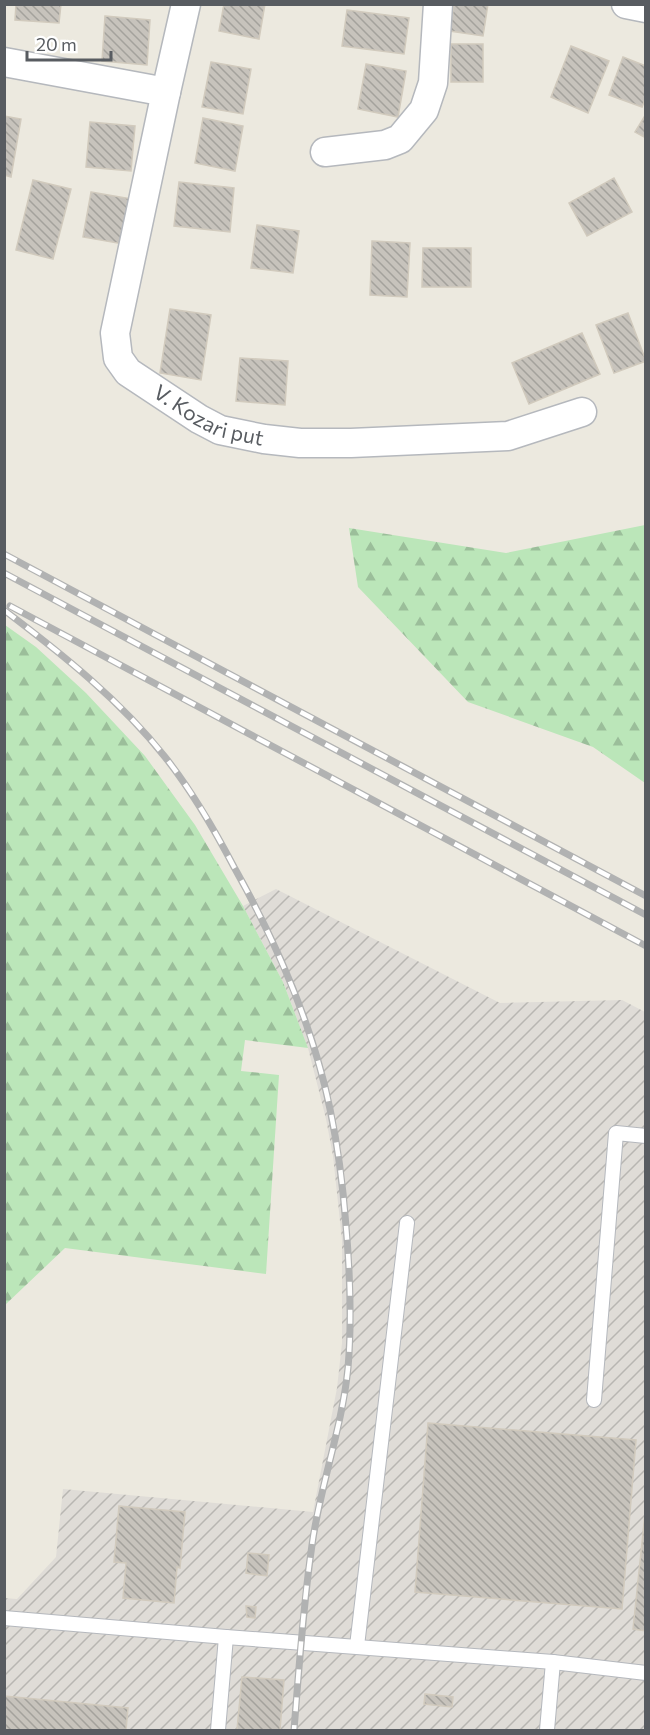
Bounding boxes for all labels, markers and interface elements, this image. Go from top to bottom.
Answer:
scale bar [27,24,111,62]
text: 20 m [36,33,77,55]
street label: V. Kozari put [149,379,266,450]

